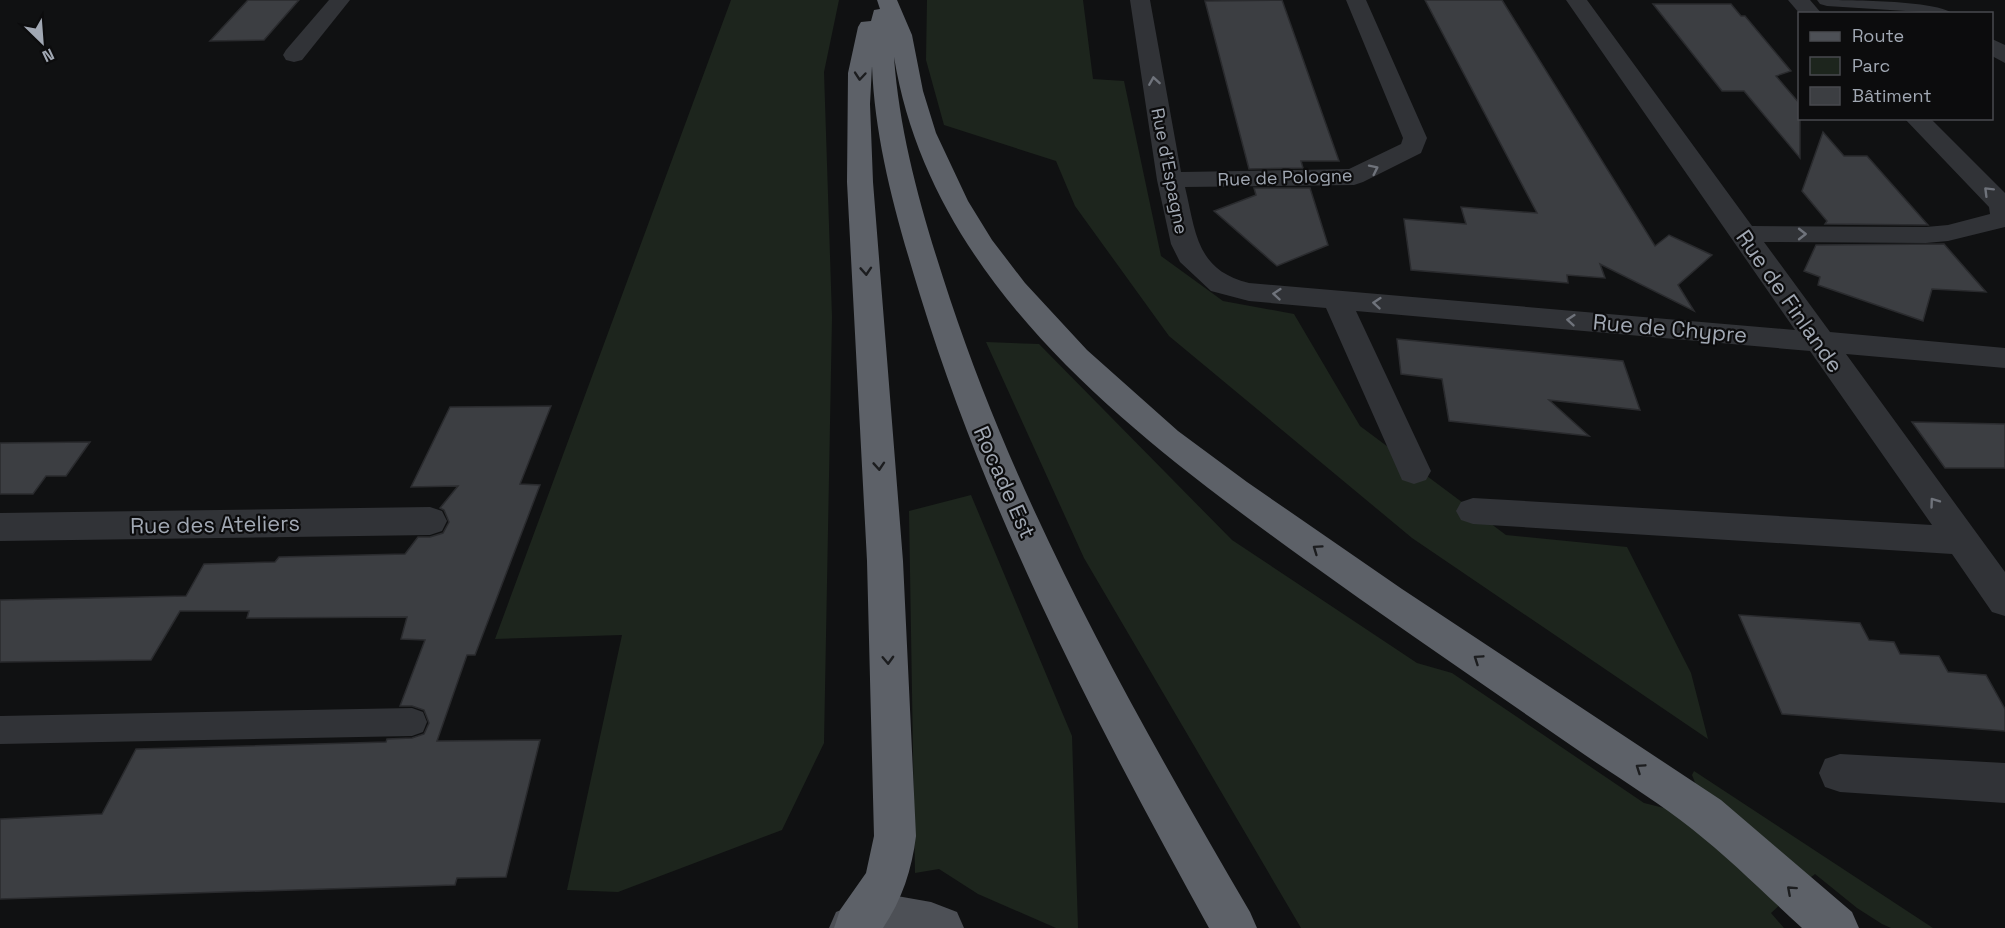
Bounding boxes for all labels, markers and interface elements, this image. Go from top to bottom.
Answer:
north arrow [12,12,72,72]
legend [1798,12,1993,120]
text: Route [1852,24,1904,47]
text: N [39,43,57,67]
text: Parc [1852,54,1890,77]
one-way arrow [853,72,866,81]
one-way arrow [1148,77,1160,86]
text: Bâtiment [1852,84,1932,107]
street label: Rue d'Espagne [1146,106,1194,236]
street label: Rue de Pologne [1217,163,1353,191]
one-way arrow [1367,164,1378,176]
one-way arrow [1984,187,1995,198]
street label: Rue de Finlande [1730,224,1850,378]
one-way arrow [1797,228,1806,240]
one-way arrow [859,267,872,276]
one-way arrow [1273,288,1282,301]
one-way arrow [1372,297,1381,310]
street label: Rue de Chypre [1592,307,1748,349]
one-way arrow [1567,314,1576,327]
street label: Rocade Est [968,422,1042,542]
one-way arrow [872,461,885,470]
one-way arrow [1931,498,1942,509]
street label: Rue des Ateliers [130,509,300,539]
one-way arrow [1313,545,1324,556]
one-way arrow [882,656,895,665]
one-way arrow [1473,656,1484,667]
one-way arrow [1635,764,1646,775]
one-way arrow [1787,886,1798,897]

